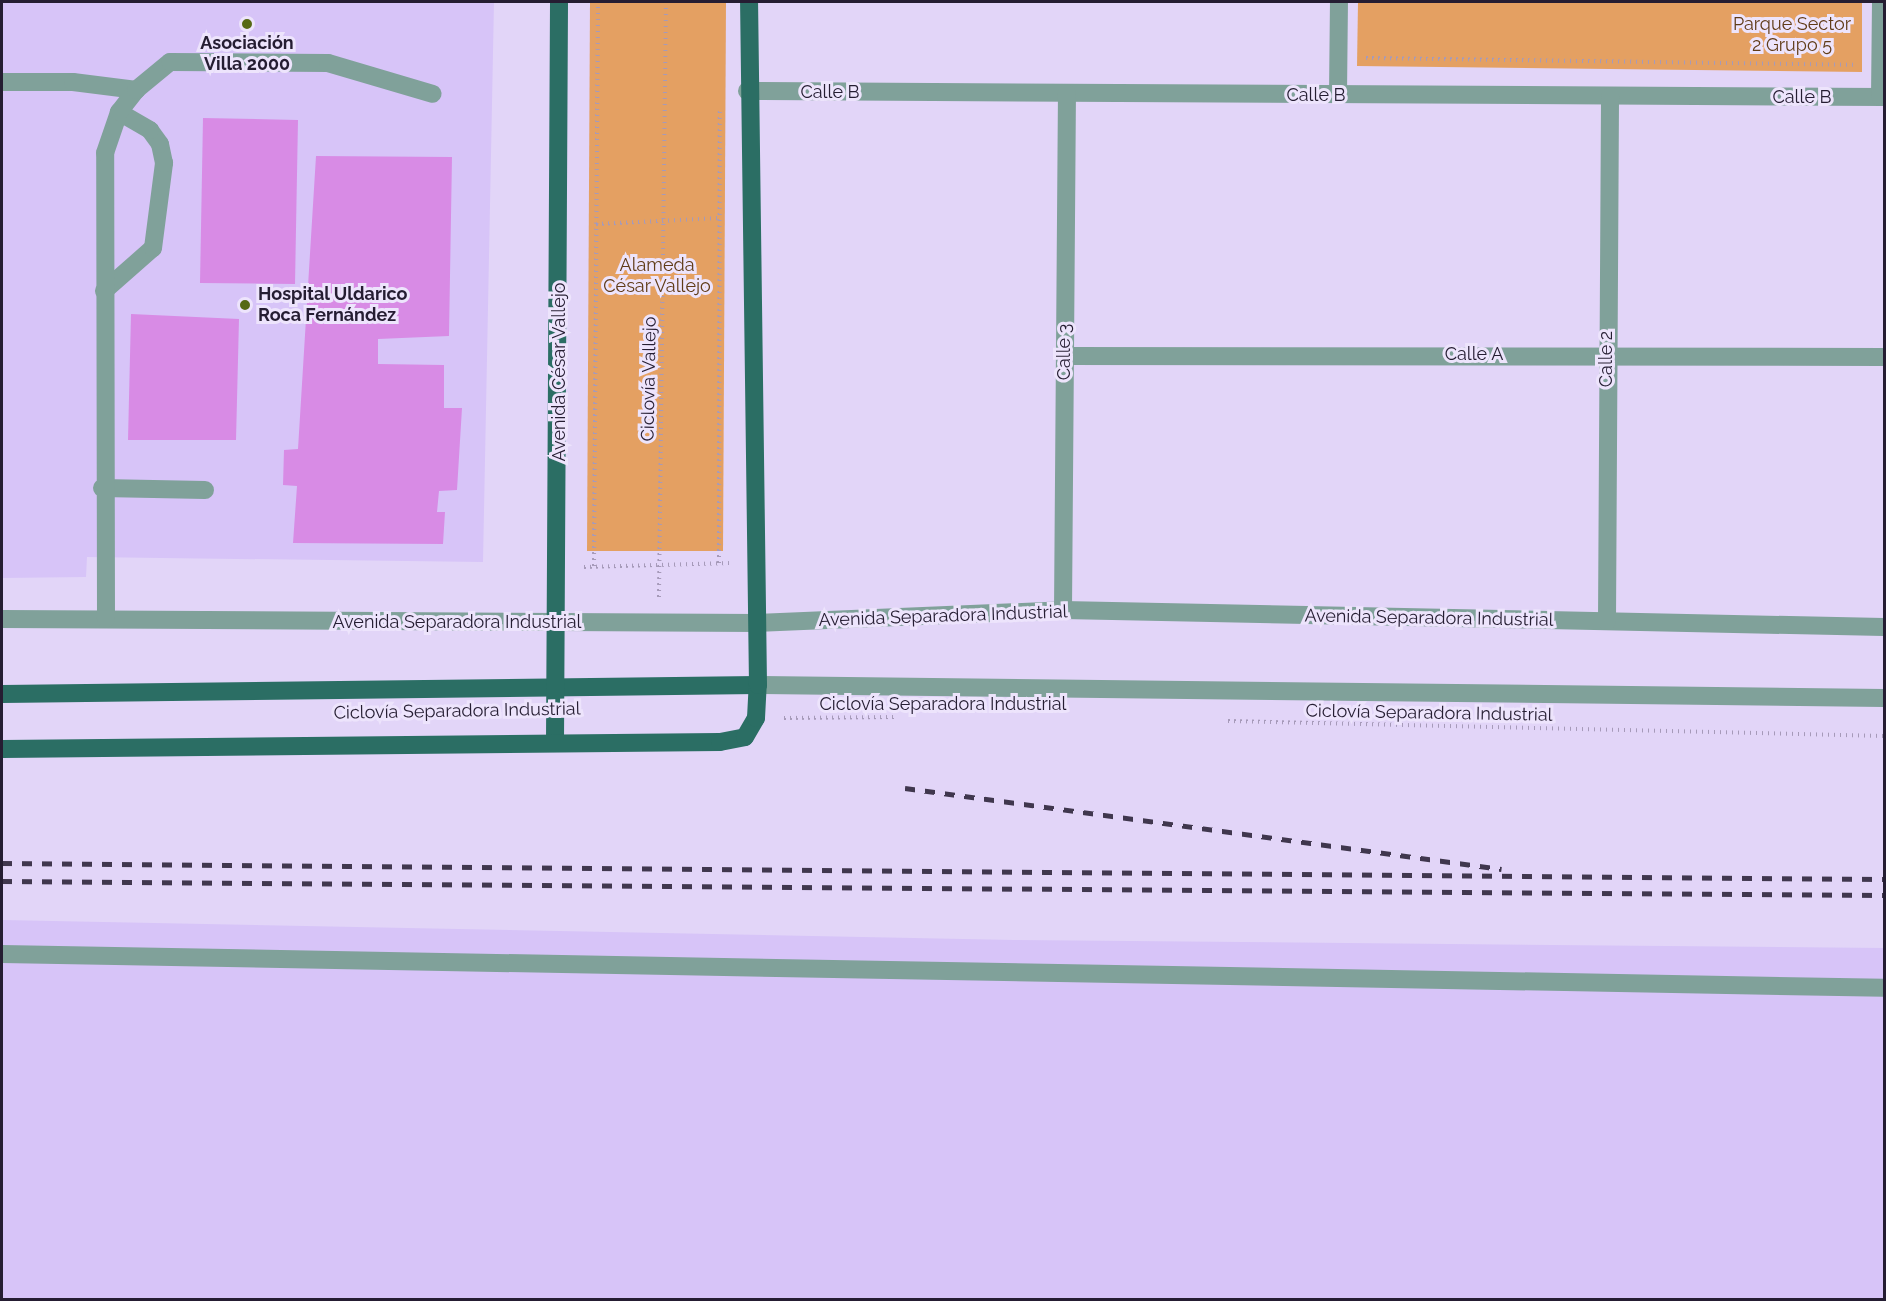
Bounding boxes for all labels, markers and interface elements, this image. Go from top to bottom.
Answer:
park label: Parque Sector 2 Grupo 5 [1733,14,1851,57]
marker: Asociación Villa 2000 [240,17,254,31]
place label: Asociación Villa 2000 [200,33,294,76]
street label: Calle B [800,81,860,103]
street label: Calle B [1286,84,1346,106]
street label: Calle B [1772,86,1832,108]
park label: Alameda César Vallejo [603,255,711,298]
street label: Avenida César Vallejo [548,282,570,462]
place label: Hospital Uldarico Roca Fernández [258,284,408,326]
marker: Hospital Uldarico Roca Fernández [236,296,254,314]
street label: Ciclovía Vallejo [637,316,661,442]
street label: Calle 3 [1053,324,1075,380]
street label: Calle 2 [1595,331,1617,387]
street label: Calle A [1444,343,1504,365]
street label: Avenida Separadora Industrial [818,601,1068,631]
street label: Avenida Separadora Industrial [1304,605,1554,631]
street label: Avenida Separadora Industrial [332,611,582,633]
street label: Ciclovía Separadora Industrial [820,693,1066,715]
street label: Ciclovía Separadora Industrial [333,698,581,724]
street label: Ciclovía Separadora Industrial [1305,700,1553,726]

